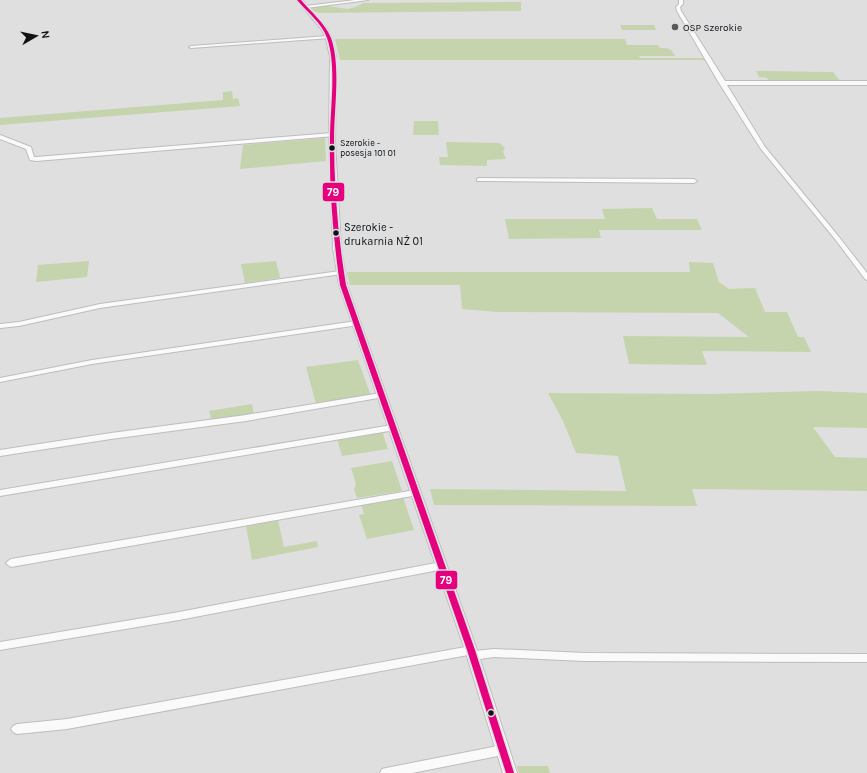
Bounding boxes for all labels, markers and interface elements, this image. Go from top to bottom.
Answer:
north arrow [16,16,56,56]
marker: OSP Szerokie [670,22,680,32]
place label: OSP Szerokie [683,22,742,34]
text: N [38,30,52,39]
place label: Szerokie - posesja 101 01 [340,138,396,158]
marker: Szerokie - posesja 101 01 [327,143,337,153]
line badge: 79 [322,182,345,202]
text: 79 [327,186,339,199]
place label: Szerokie - drukarnia NŻ 01 [344,221,423,248]
marker: Szerokie - drukarnia NŻ 01 [331,228,341,238]
line badge: 79 [435,570,458,590]
text: 79 [440,574,452,587]
unlabelled marker [486,708,496,718]

